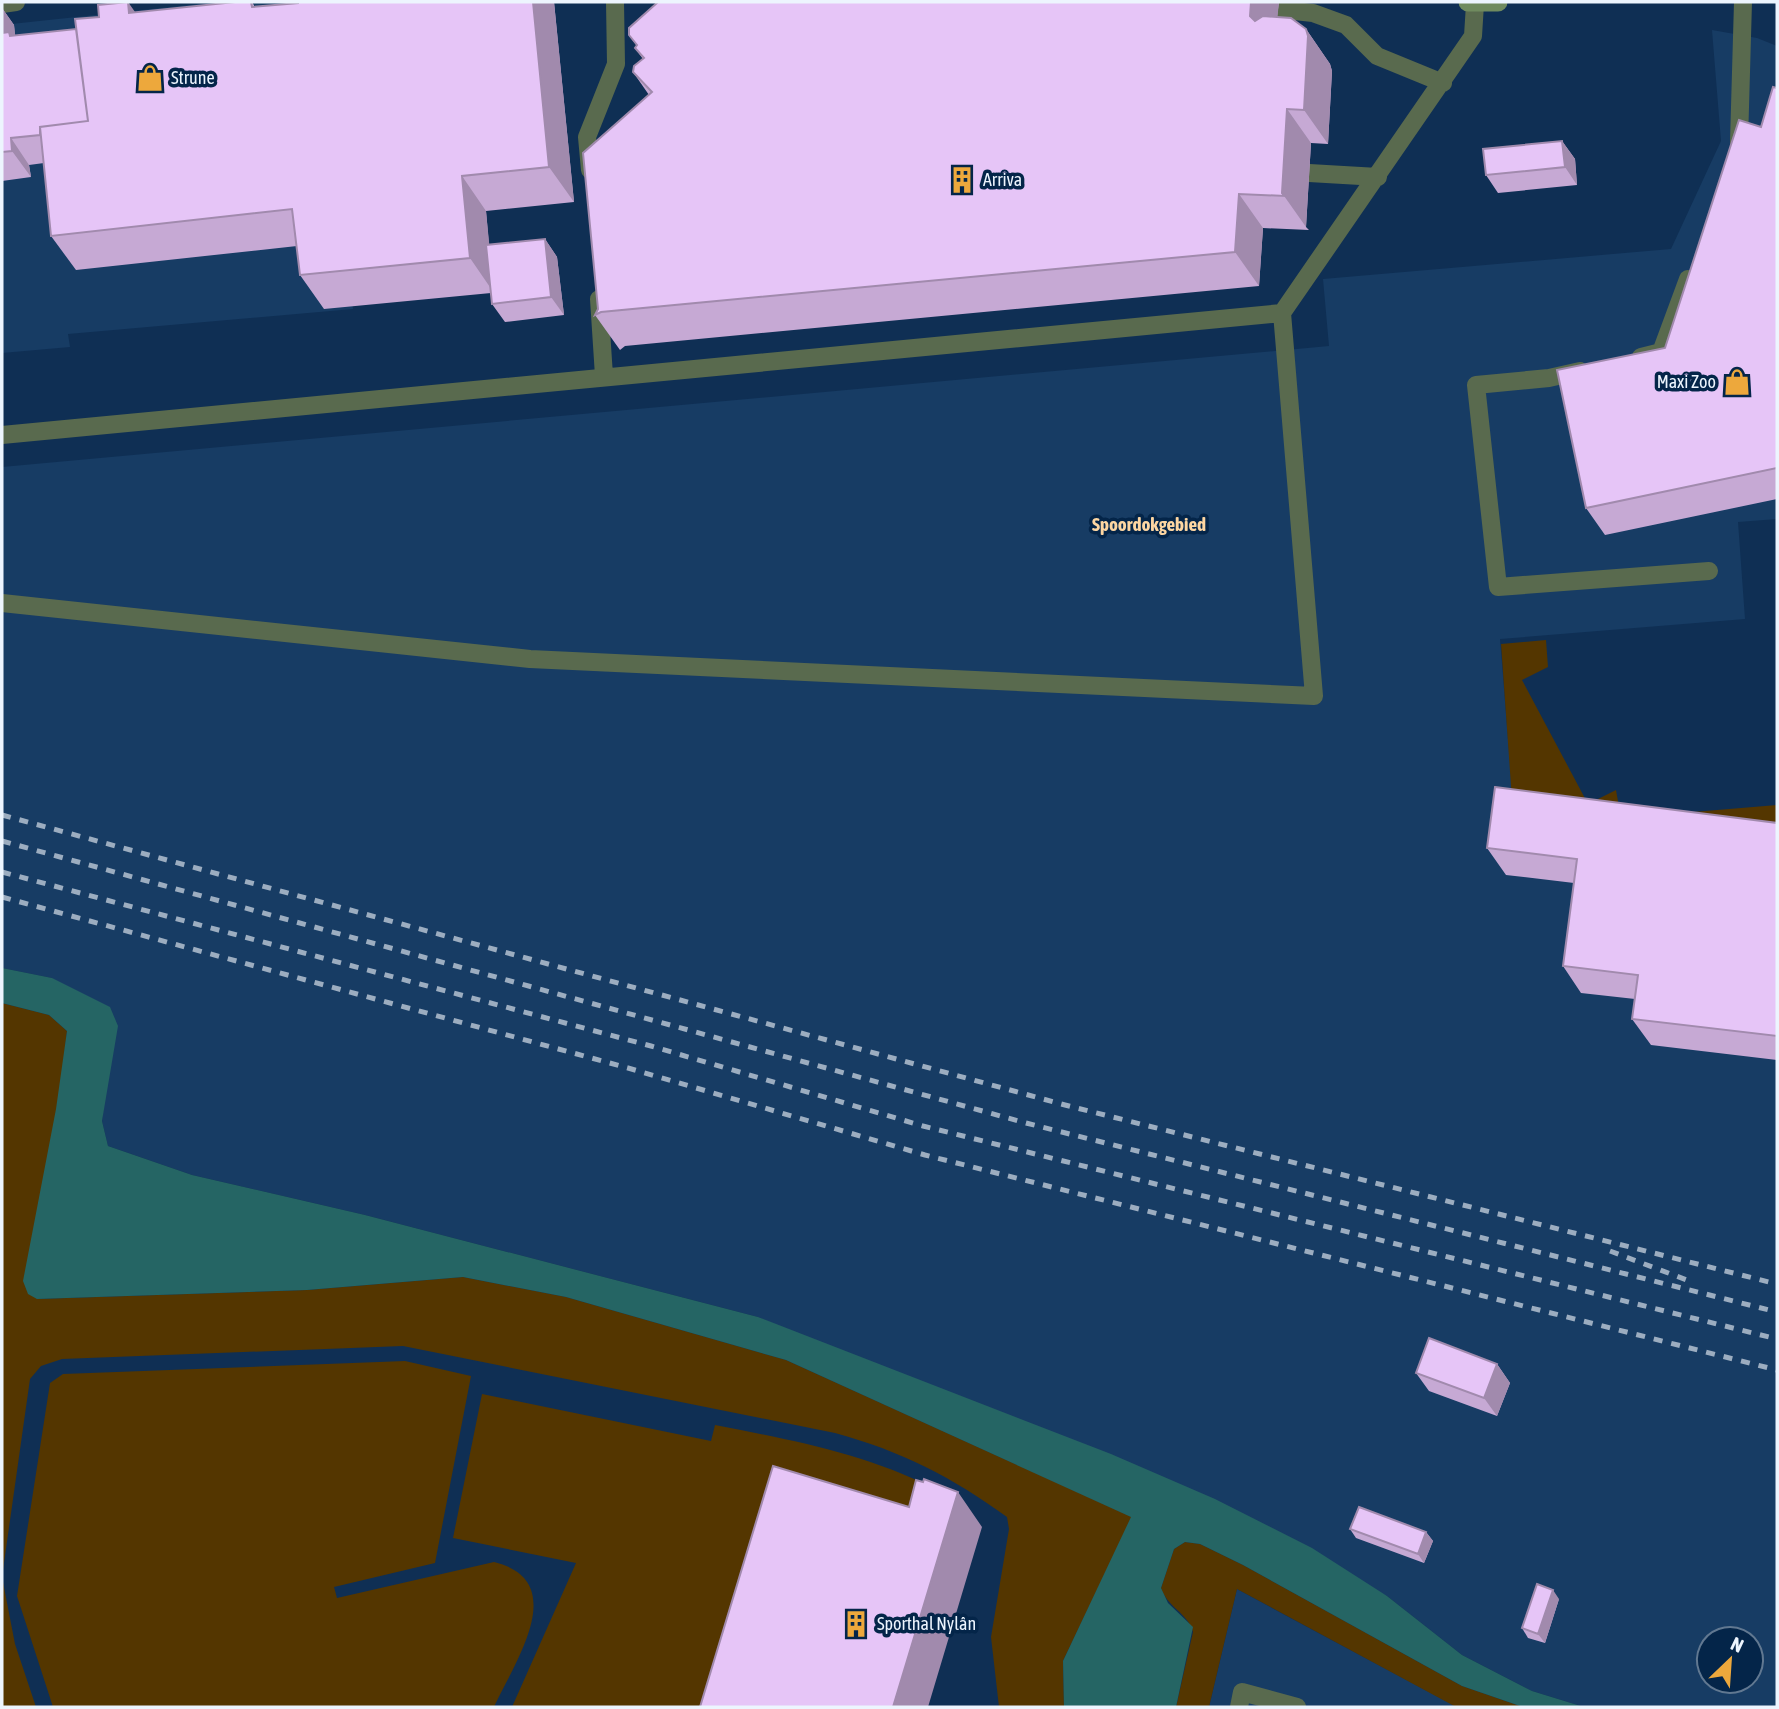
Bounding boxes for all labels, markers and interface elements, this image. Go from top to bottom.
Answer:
shop icon: Strune [135,63,165,93]
place label: Strune [171,67,215,88]
building icon: Arriva [947,165,977,195]
place label: Arriva [983,169,1022,190]
shop icon: Maxi Zoo [1722,367,1752,397]
place label: Maxi Zoo [1657,371,1716,392]
district label: Spoordokgebied [1092,513,1206,535]
building icon: Sporthal Nylân [841,1609,871,1639]
place label: Sporthal Nylân [877,1613,976,1634]
north arrow [1695,1625,1765,1695]
text: N [1727,1632,1747,1657]

